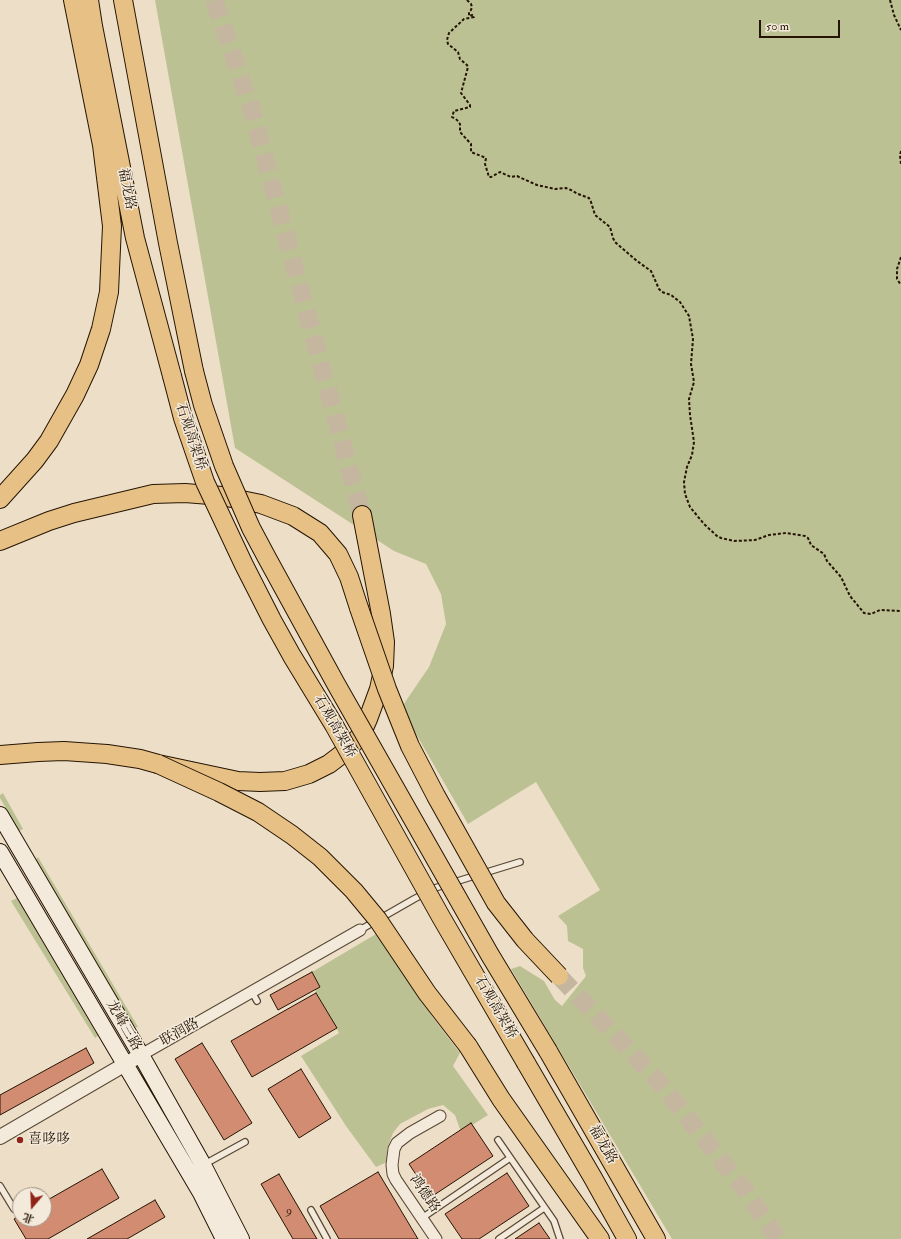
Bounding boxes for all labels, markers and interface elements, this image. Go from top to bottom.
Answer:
scale bar [761,12,842,38]
text: 50 m [766,19,789,34]
street label: 福龙路 [114,167,138,211]
street label: 石观高架桥 [171,401,209,473]
street label: 石观高架桥 [309,692,359,762]
street label: 石观高架桥 [470,973,520,1043]
street label: 龙峰三路 [102,998,144,1054]
street label: 联润路 [158,1015,202,1051]
street label: 福龙路 [584,1123,620,1167]
place label: 喜哆哆 [28,1132,70,1148]
marker: 喜哆哆 [15,1135,25,1145]
street label: 鸿德路 [405,1172,443,1216]
north arrow [12,1187,52,1227]
house number: 9 [286,1204,292,1218]
text: 北 [21,1210,36,1226]

